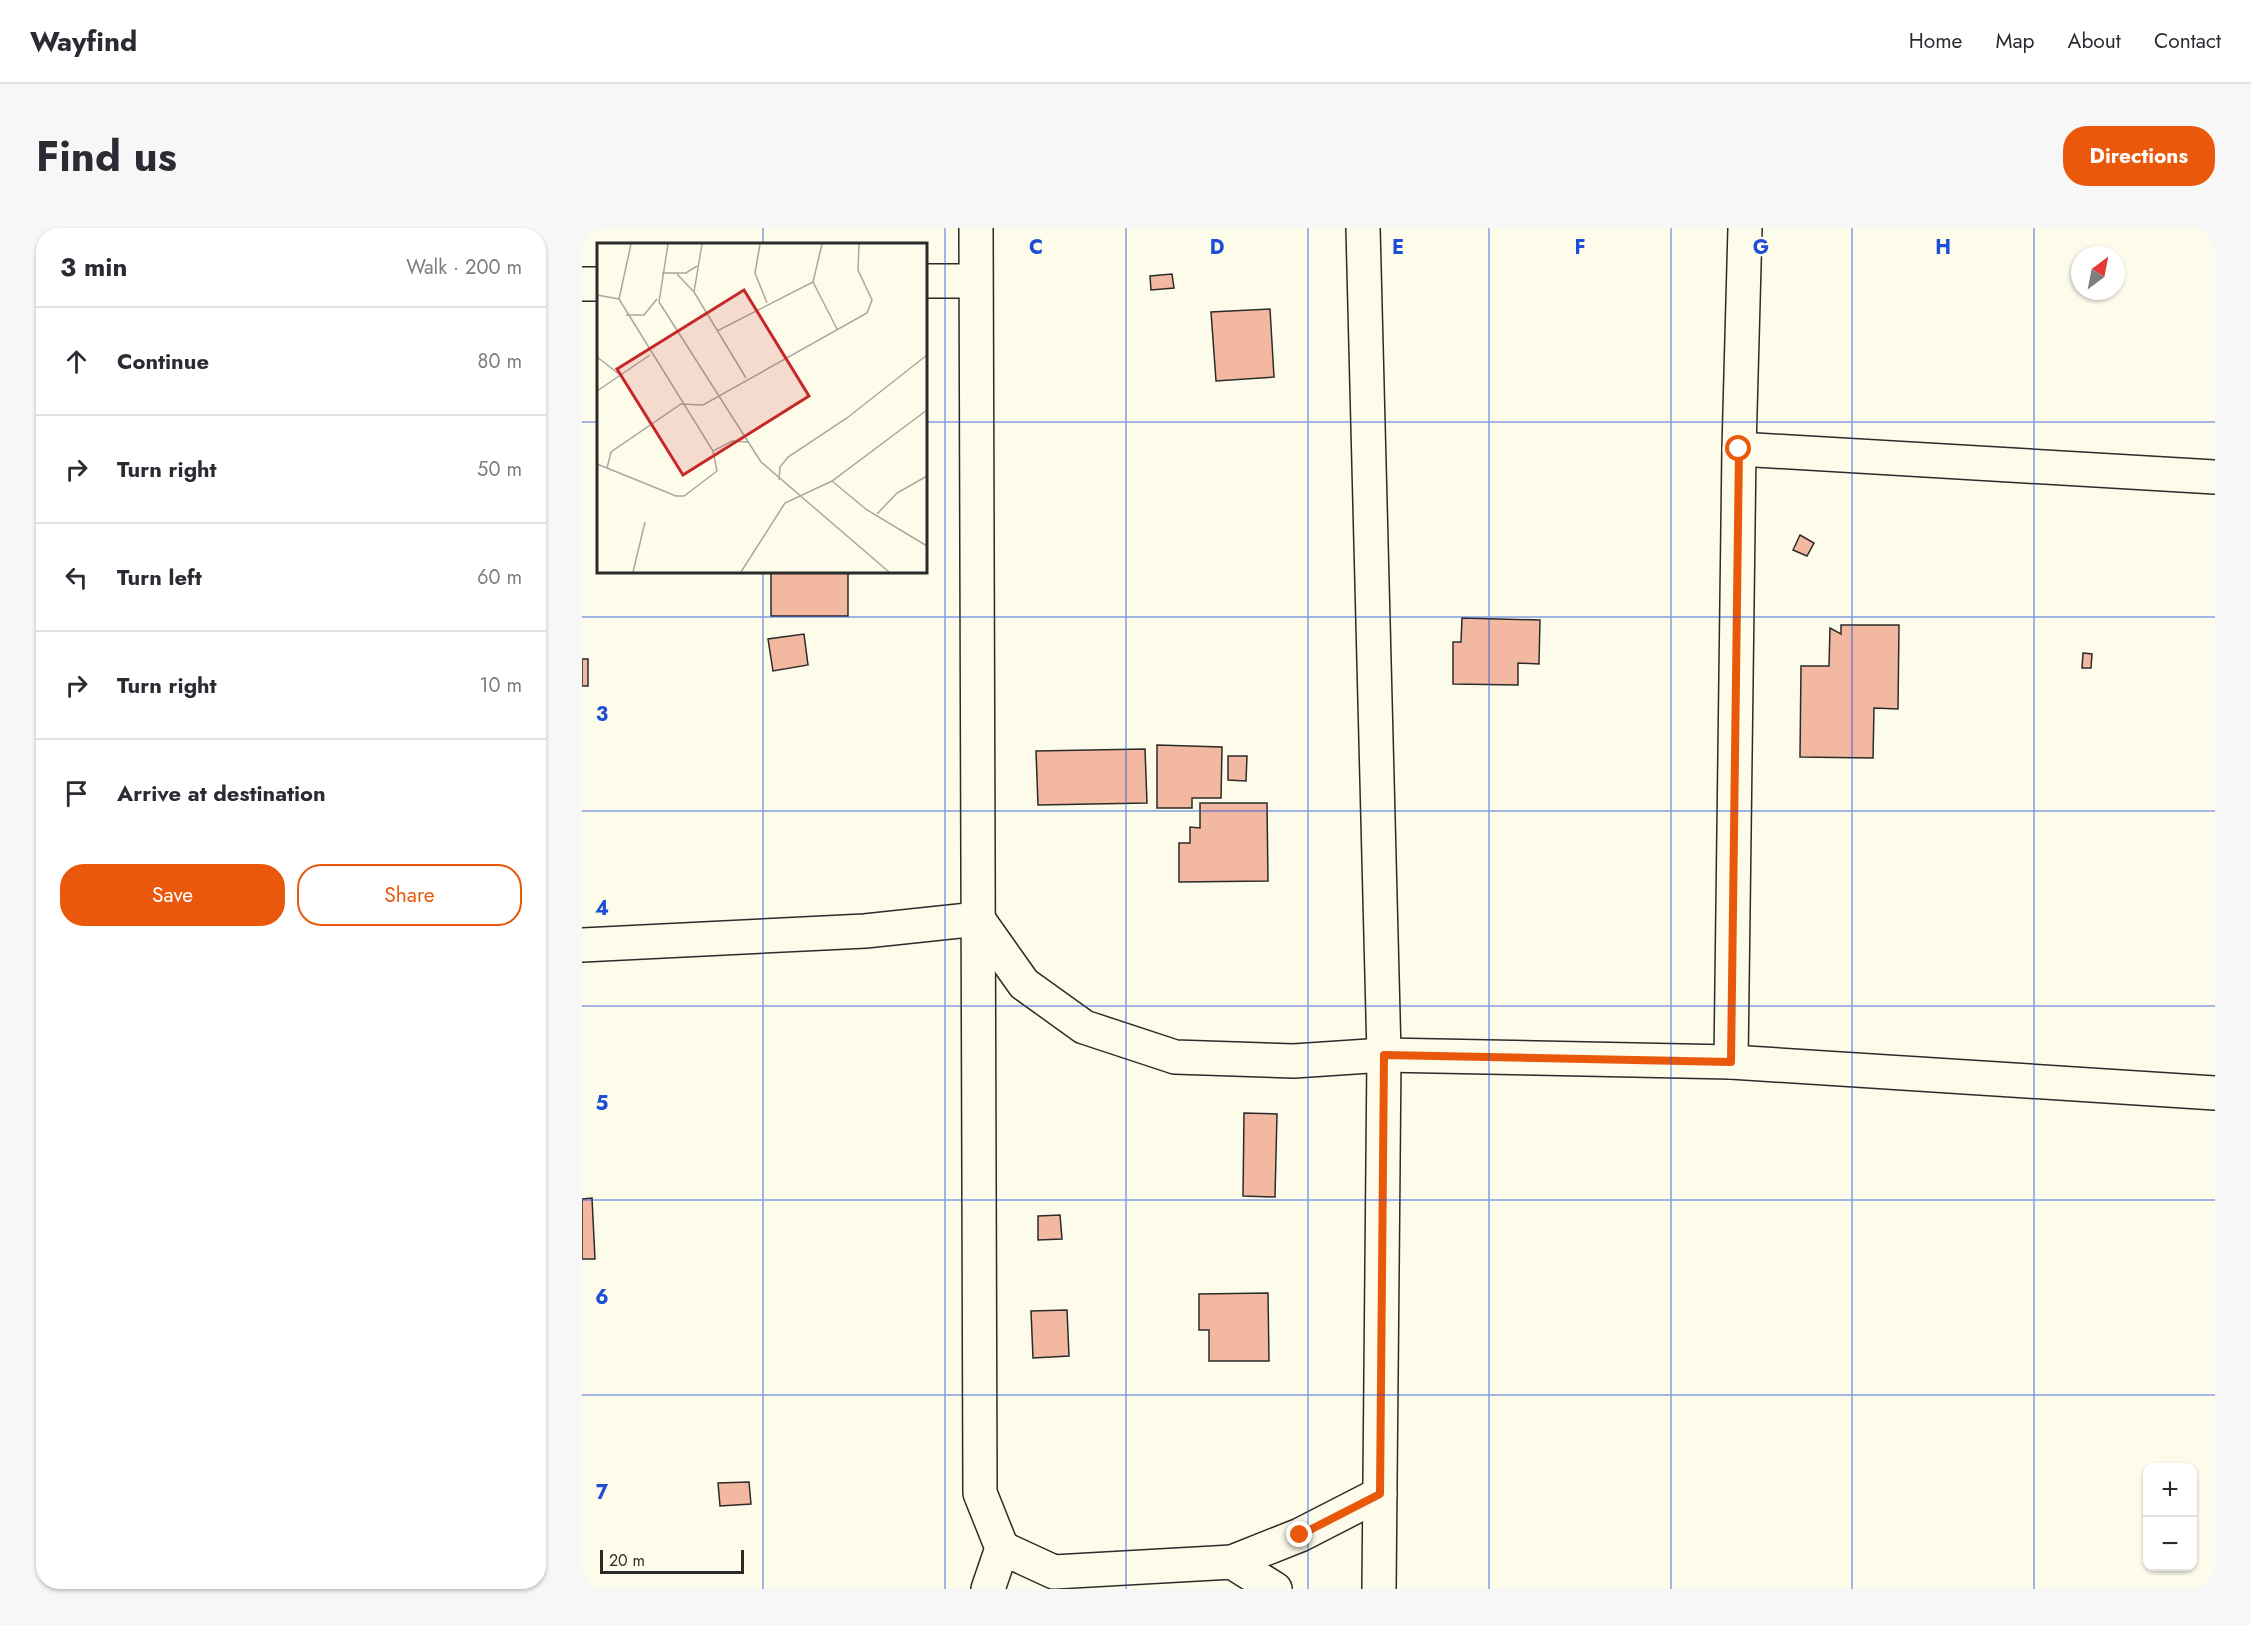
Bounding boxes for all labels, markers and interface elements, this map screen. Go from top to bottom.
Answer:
text: Wayfind [30,21,137,62]
text: Home [1909,26,1962,56]
text: Map [1995,26,2035,56]
text: About [2068,26,2121,56]
text: Contact [2154,26,2221,56]
text: Find us [36,126,177,187]
button: Directions [2063,126,2215,186]
text: C [1029,233,1043,262]
text: D [1210,233,1224,262]
text: E [1392,233,1404,262]
text: F [1574,233,1586,262]
text: G [1753,233,1769,262]
text: H [1935,233,1951,262]
inset map [597,243,927,573]
north arrow [2071,246,2125,300]
text: 3 min [60,248,127,286]
text: Walk · 200 m [406,253,522,282]
icon: ahead [60,345,93,378]
text: Continue [117,345,209,377]
text: 80 m [477,347,522,376]
route start [1725,435,1751,461]
icon: right [60,453,93,486]
text: Turn right [117,453,217,485]
text: 50 m [477,455,522,484]
icon: left [60,561,93,594]
text: Turn left [117,561,202,593]
text: 60 m [477,563,522,592]
icon: right [60,669,93,702]
text: Turn right [117,669,217,701]
text: 10 m [479,671,522,700]
text: 3 [596,700,608,729]
icon: arrive [60,777,93,810]
text: Arrive at destination [117,777,326,809]
button: Save [60,864,285,926]
button: Share [297,864,522,926]
text: 4 [595,894,609,923]
text: 5 [596,1089,609,1118]
text: 6 [595,1283,609,1312]
map controls [2143,1463,2197,1571]
button: + [2143,1463,2197,1517]
text: 7 [596,1478,609,1507]
button: − [2143,1517,2197,1571]
route end [1286,1521,1312,1547]
scale bar [600,1547,744,1574]
text: 20 m [609,1549,645,1572]

